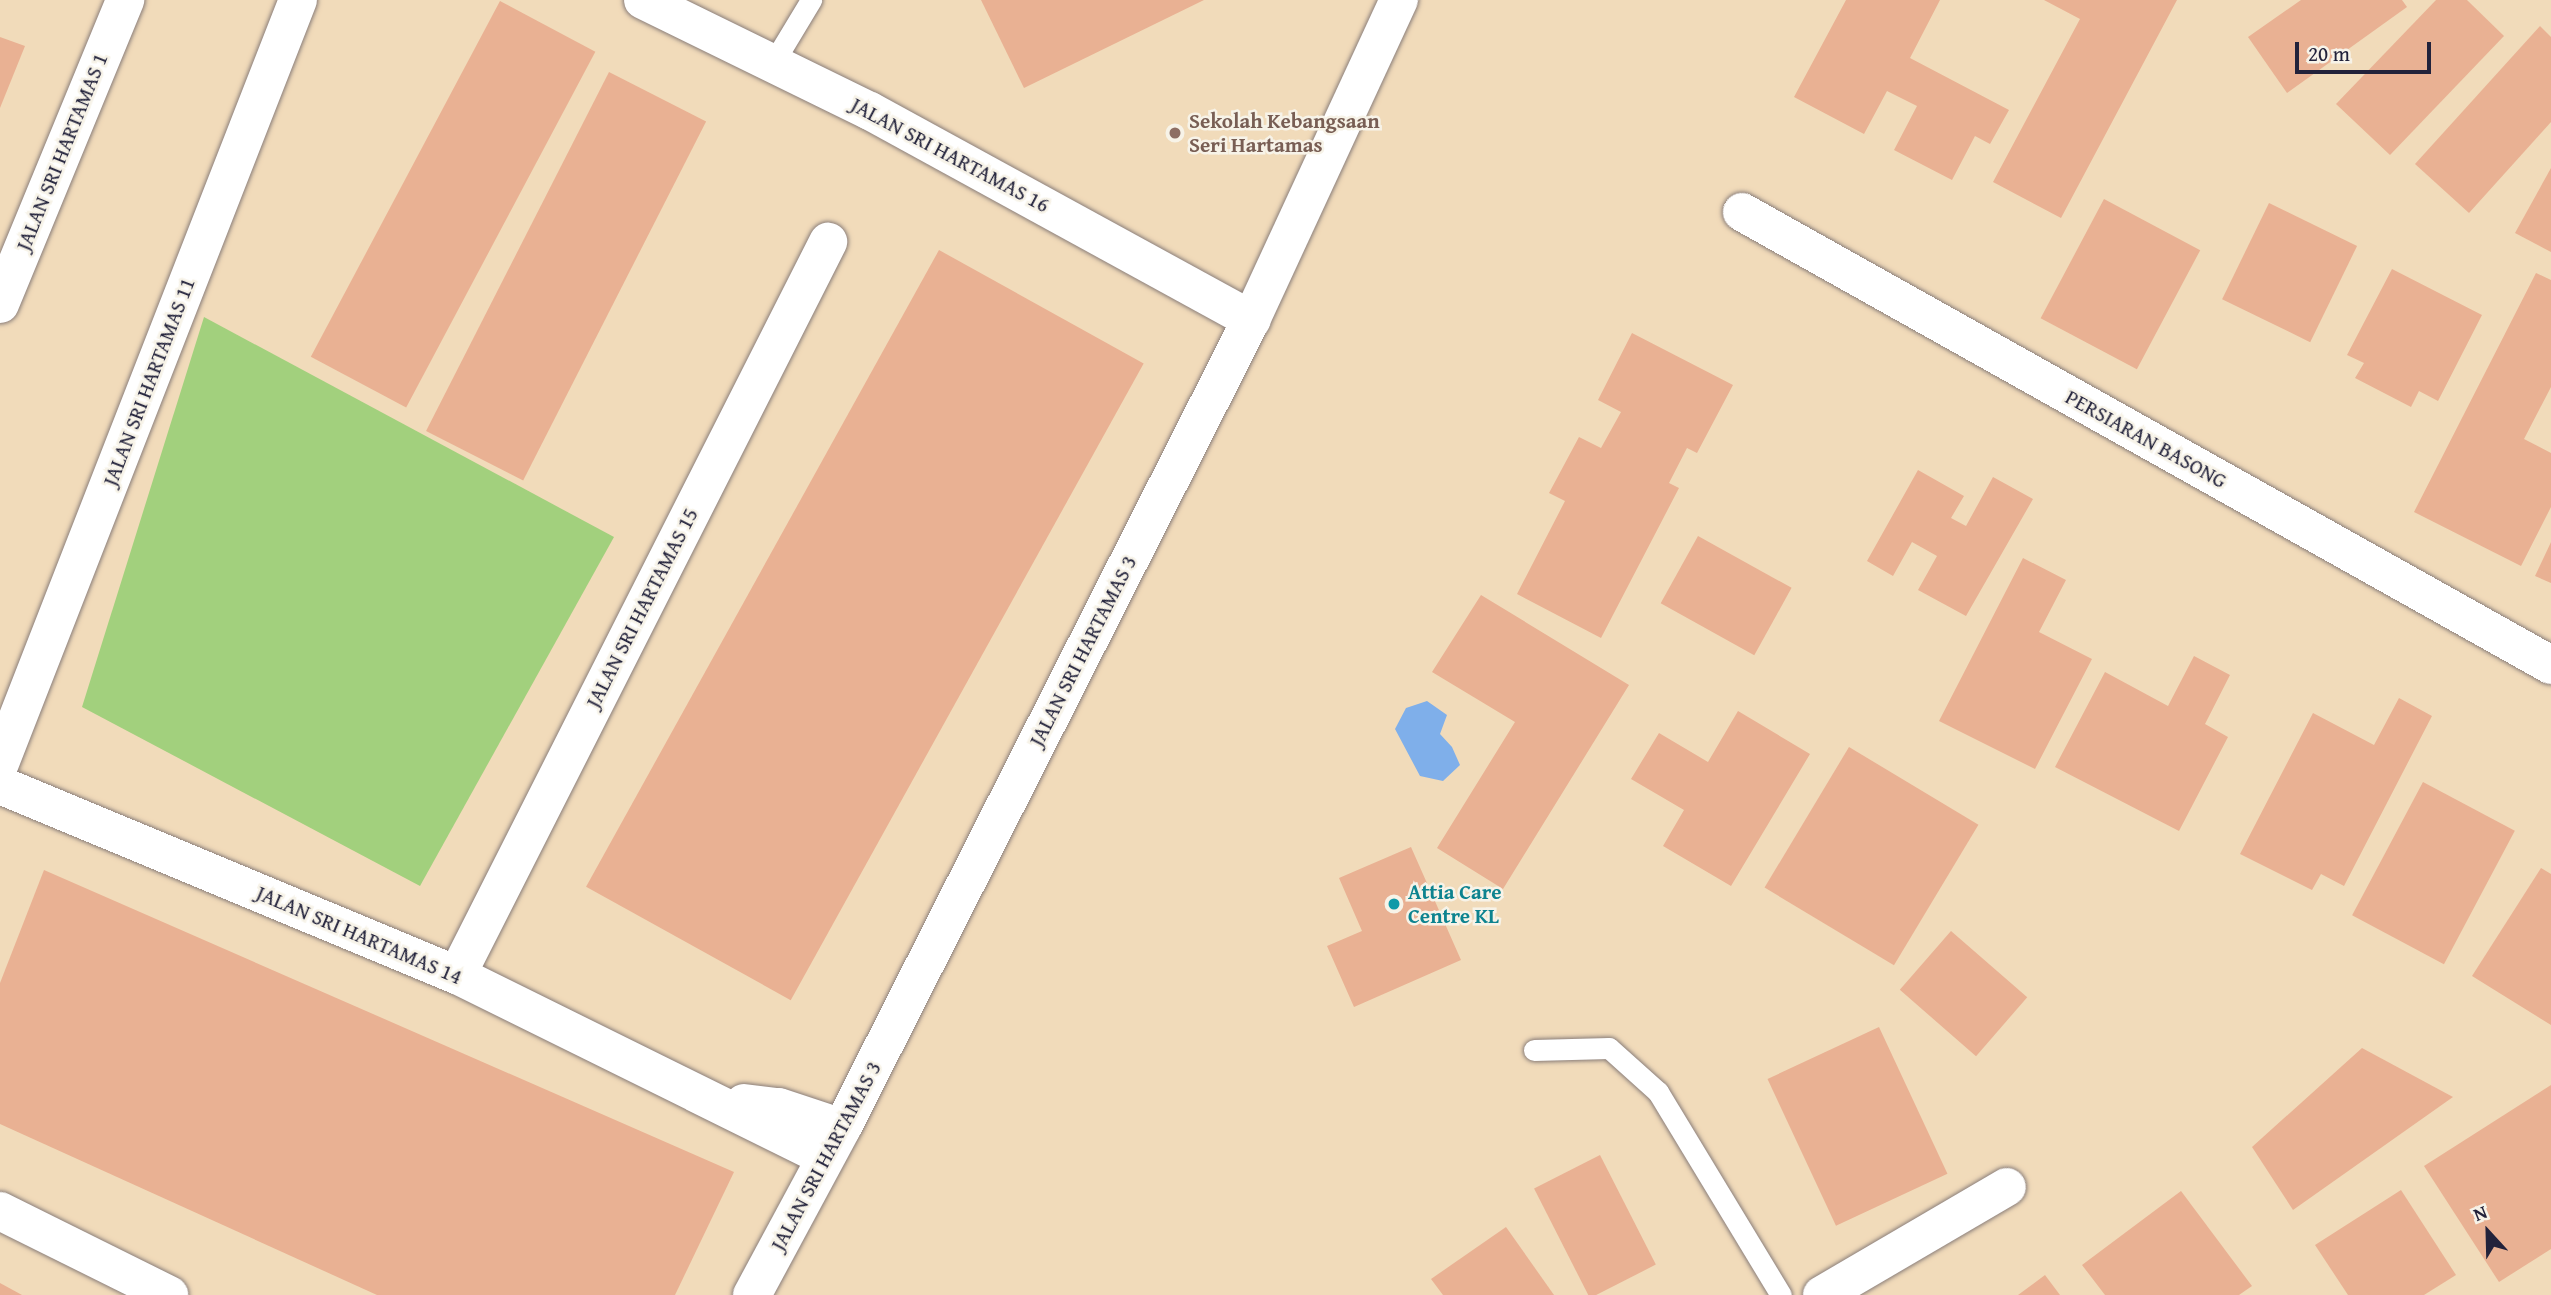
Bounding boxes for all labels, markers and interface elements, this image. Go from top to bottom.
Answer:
scale bar [2299,28,2436,72]
text: 20 m [2308,38,2350,69]
street label: JALAN SRI HARTAMAS 1 [11,50,113,254]
street label: JALAN SRI HARTAMAS 16 [847,92,1053,218]
place label: Sekolah Kebangsaan Seri Hartamas [1189,108,1380,158]
marker: Sekolah Kebangsaan Seri Hartamas [1167,125,1183,141]
street label: JALAN SRI HARTAMAS 11 [98,274,200,490]
street label: PERSIARAN BASONG [2061,384,2231,494]
street label: JALAN SRI HARTAMAS 15 [581,504,703,712]
street label: JALAN SRI HARTAMAS 3 [1024,551,1142,751]
place label: Attia Care Centre KL [1408,879,1502,929]
street label: JALAN SRI HARTAMAS 14 [252,880,466,990]
marker: Attia Care Centre KL [1386,896,1402,912]
street label: JALAN SRI HARTAMAS 3 [765,1057,887,1255]
north arrow [2453,1197,2523,1267]
text: N [2469,1197,2491,1228]

